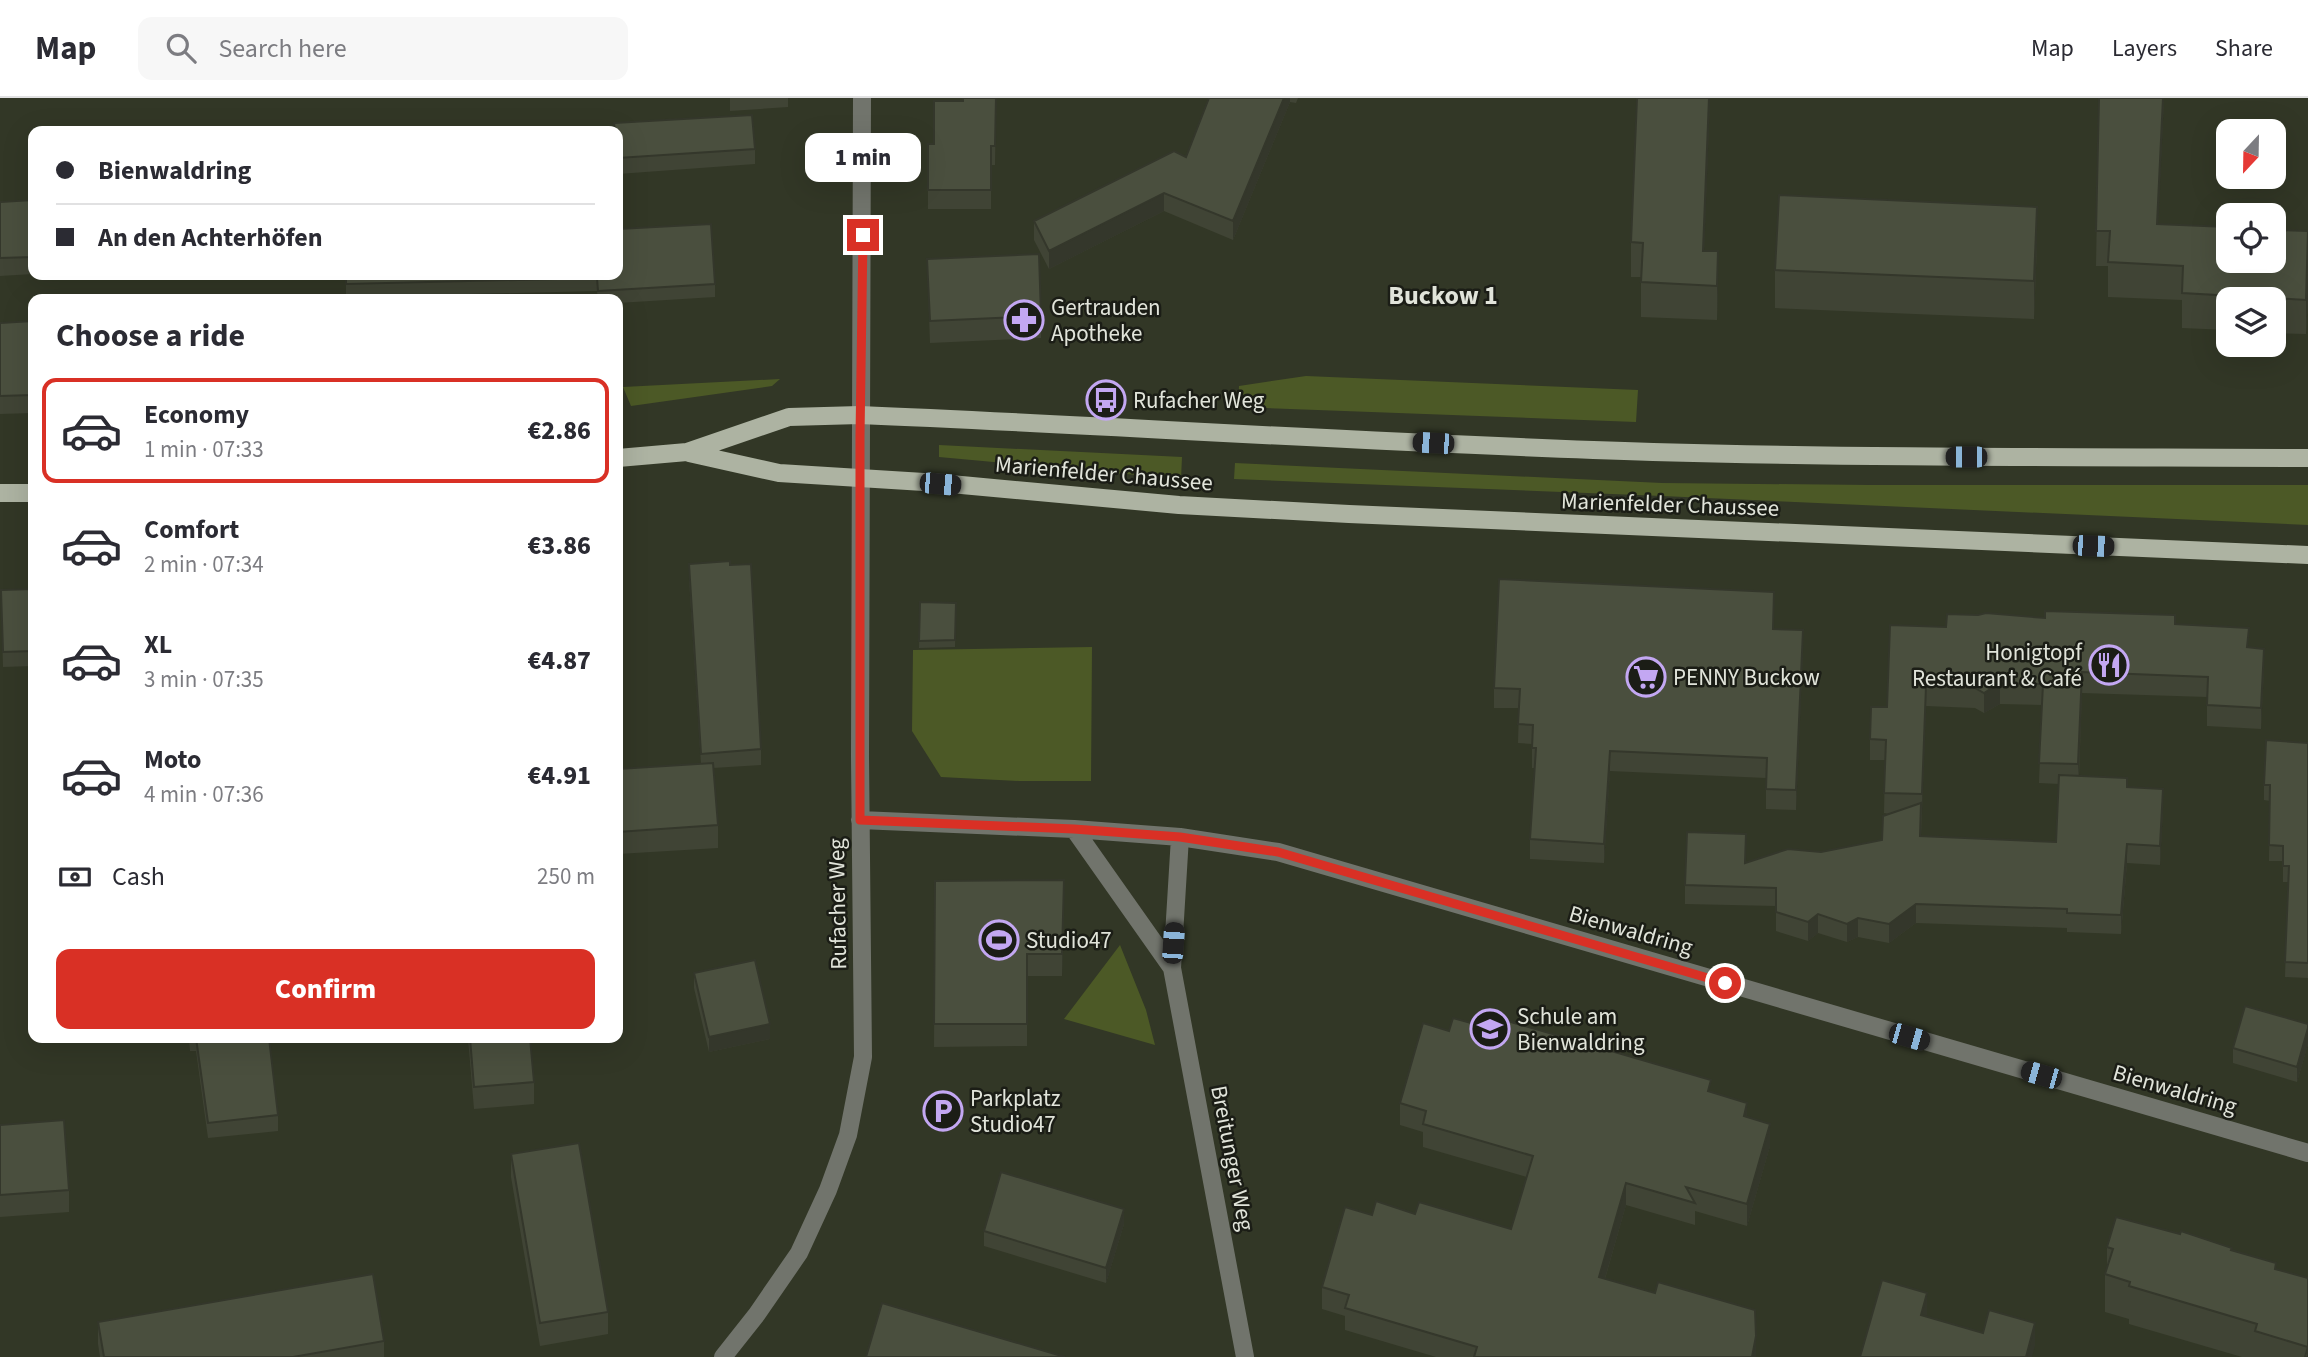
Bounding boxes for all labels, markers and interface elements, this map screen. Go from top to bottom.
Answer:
search box [138,17,628,80]
text: Map [35,25,96,72]
icon: search [162,29,200,67]
text: Search here [218,30,347,67]
text: Map [2031,31,2074,66]
text: Layers [2112,31,2177,66]
text: Share [2215,31,2273,66]
north arrow [2216,119,2286,189]
map controls [2216,119,2286,357]
callout: 1 min [805,134,921,183]
text: 1 min [835,141,891,174]
text: Bienwaldring [98,152,251,189]
button: locate [2216,203,2286,273]
text: An den Achterhöfen [98,219,323,256]
route end [847,219,879,251]
district label: Buckow 1 [1388,277,1498,314]
button: layers [2216,287,2286,357]
place label: Gertrauden Apotheke [1051,291,1161,350]
pharmacy icon: Gertrauden Apotheke [1003,299,1045,341]
text: Choose a ride [56,313,245,359]
bus stop icon: Rufacher Weg [1085,379,1127,421]
place label: Rufacher Weg [1133,384,1265,417]
text: Economy [144,396,249,433]
icon: car [60,399,123,462]
text: €2.86 [527,412,591,449]
car [1412,431,1455,455]
text: 1 min · 07:33 [144,433,264,466]
car [1946,447,1988,468]
street label: Marienfelder Chaussee [994,448,1214,499]
car [919,472,962,496]
street label: Marienfelder Chaussee [1560,484,1780,525]
text: Comfort [144,511,239,548]
icon: car [60,514,123,577]
text: €3.86 [527,527,591,564]
car [2072,535,2115,557]
text: 2 min · 07:34 [144,548,264,581]
text: XL [144,626,172,663]
icon: car [60,629,123,692]
place label: Honigtopf Restaurant & Café [1912,636,2083,695]
text: €4.87 [527,642,591,679]
restaurant icon: Honigtopf Restaurant & Café [2088,644,2130,686]
supermarket icon: PENNY Buckow [1625,656,1667,698]
place label: PENNY Buckow [1673,661,1820,694]
text: 3 min · 07:35 [144,663,264,696]
text: Moto [144,741,201,778]
icon: car [60,744,123,807]
text: €4.91 [527,757,591,794]
text: 4 min · 07:36 [144,778,264,811]
street label: Rufacher Weg [820,838,855,970]
icon: cash [56,858,94,896]
text: Cash [112,858,165,895]
text: 250 m [537,860,595,893]
street label: Bienwaldring [1565,897,1697,964]
sports icon: Studio47 [978,919,1020,961]
car [1162,921,1185,965]
place label: Studio47 [1026,924,1112,957]
button: Confirm [56,949,595,1029]
route start [1709,967,1741,999]
place label: Schule am Bienwaldring [1517,1000,1645,1059]
school or university icon: Schule am Bienwaldring [1469,1008,1511,1050]
car [1886,1021,1933,1053]
street label: Bienwaldring [2109,1056,2241,1123]
car [2018,1059,2065,1091]
place label: Parkplatz Studio47 [970,1082,1061,1141]
street label: Breitunger Weg [1202,1083,1263,1234]
parking icon: Parkplatz Studio47 [922,1090,964,1132]

